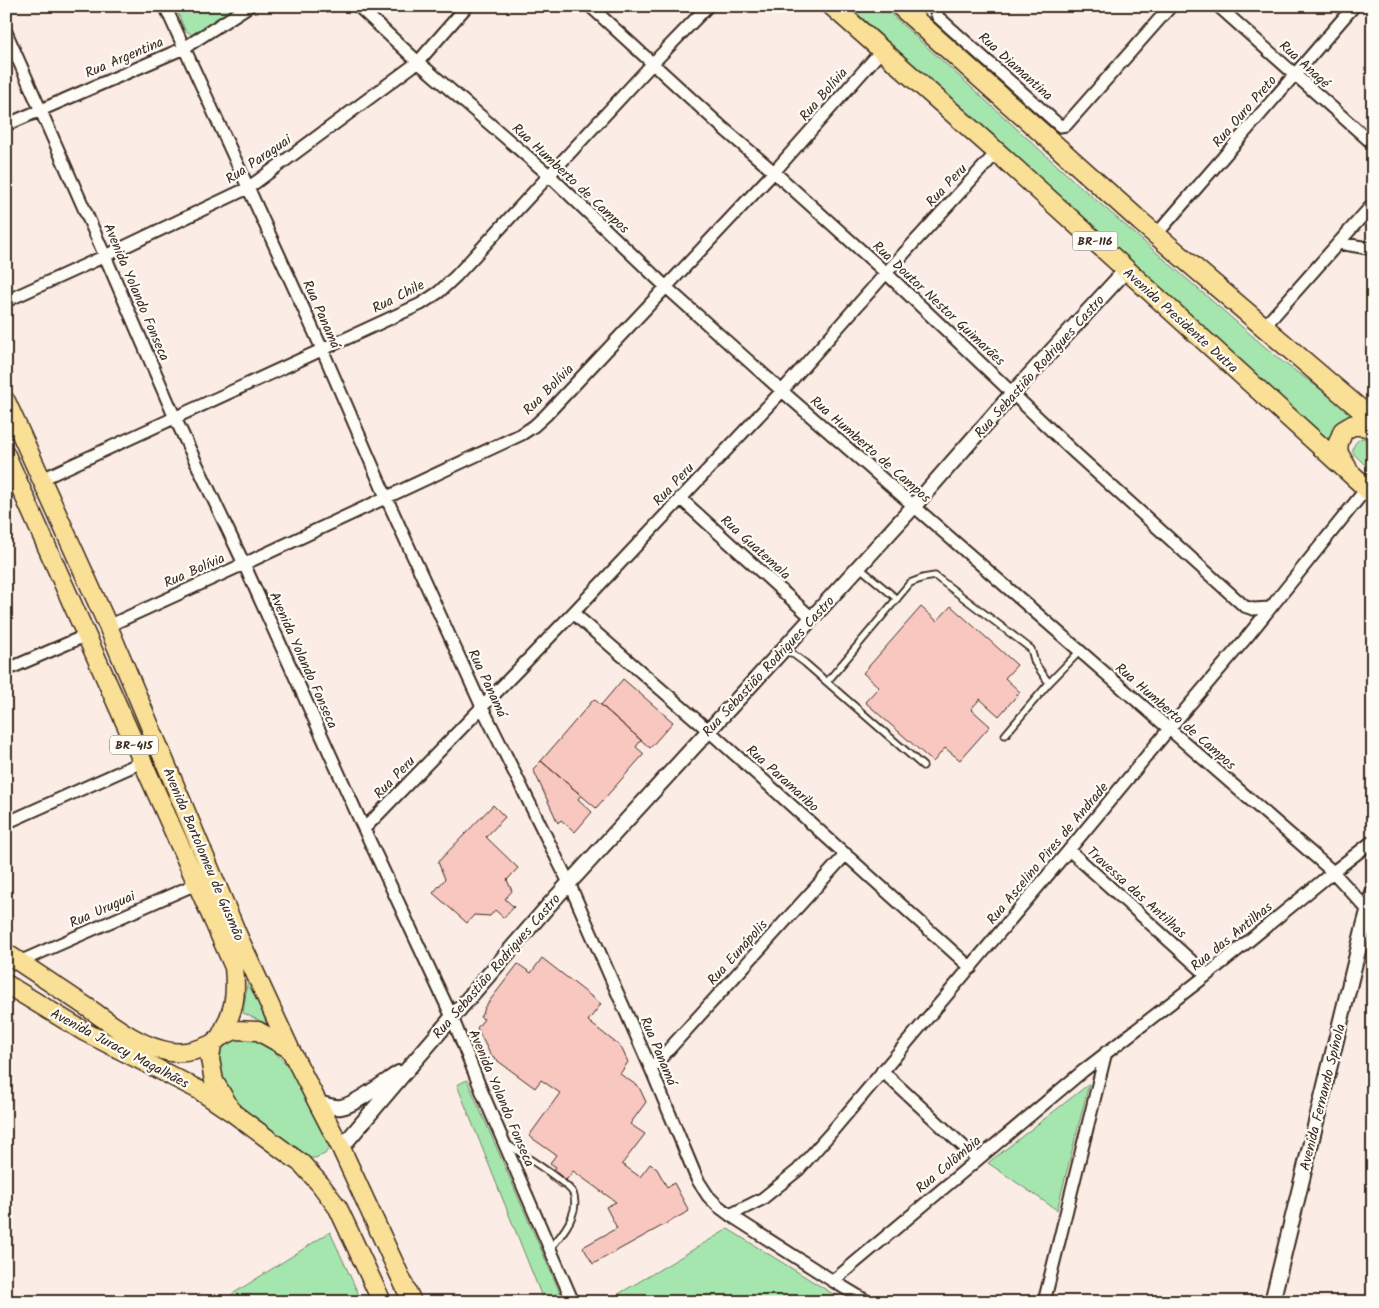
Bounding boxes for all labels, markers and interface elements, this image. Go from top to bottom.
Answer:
street label: Rua Diamantina [973,27,1058,106]
street label: Rua Argentina [82,31,167,84]
street label: Rua Anagé [1274,36,1336,94]
street label: Rua Bolívia [794,63,853,126]
street label: Rua Ouro Preto [1207,71,1282,153]
street label: Rua Humberto de Campos [507,118,634,239]
street label: Rua Paraguai [221,129,297,190]
street label: Rua Peru [921,159,973,212]
street label: Avenida Yolando Fonseca [97,220,175,365]
road number: BR-116 [1072,232,1118,250]
street label: Rua Doutor Nestor Guimarães [867,236,1010,371]
street label: Avenida Presidente Dutra [1118,263,1243,379]
street label: Rua Chile [368,274,429,319]
street label: Rua Panamá [296,277,347,354]
street label: Rua Sebastião Rodrigues Castro [969,290,1110,443]
street label: Rua Bolívia [518,359,579,420]
street label: Rua Humberto de Campos [805,391,936,509]
street label: Rua Peru [648,458,700,511]
street label: Rua Guatemala [715,510,796,585]
street label: Rua Bolívia [160,548,229,594]
street label: Avenida Yolando Fonseca [263,588,343,732]
street label: Rua Sebastião Rodrigues Castro [697,591,840,742]
street label: Rua Panamá [462,646,513,722]
street label: Rua Humberto de Campos [1110,658,1241,776]
road number: BR-415 [110,736,158,754]
street label: Rua Paramaribo [741,740,824,818]
street label: Rua Peru [369,751,421,804]
street label: Avenida Bartolomeu de Gusmão [157,764,250,944]
street label: Rua Ascelino Pires de Andrade [981,777,1115,930]
street label: Travessa das Antilhas [1081,842,1191,944]
street label: Rua Uruguai [66,885,140,934]
street label: Rua Sebastião Rodrigues Castro [427,889,566,1044]
street label: Rua das Antilhas [1186,897,1278,977]
street label: Rua Eunápolis [702,915,773,990]
street label: Avenida Juracy Magalhães [46,1003,193,1095]
street label: Rua Panamá [634,1013,683,1091]
street label: Avenida Fernando Spínola [1294,1021,1352,1173]
street label: Avenida Yolando Fonseca [462,1026,540,1171]
street label: Rua Colômbia [911,1131,986,1199]

